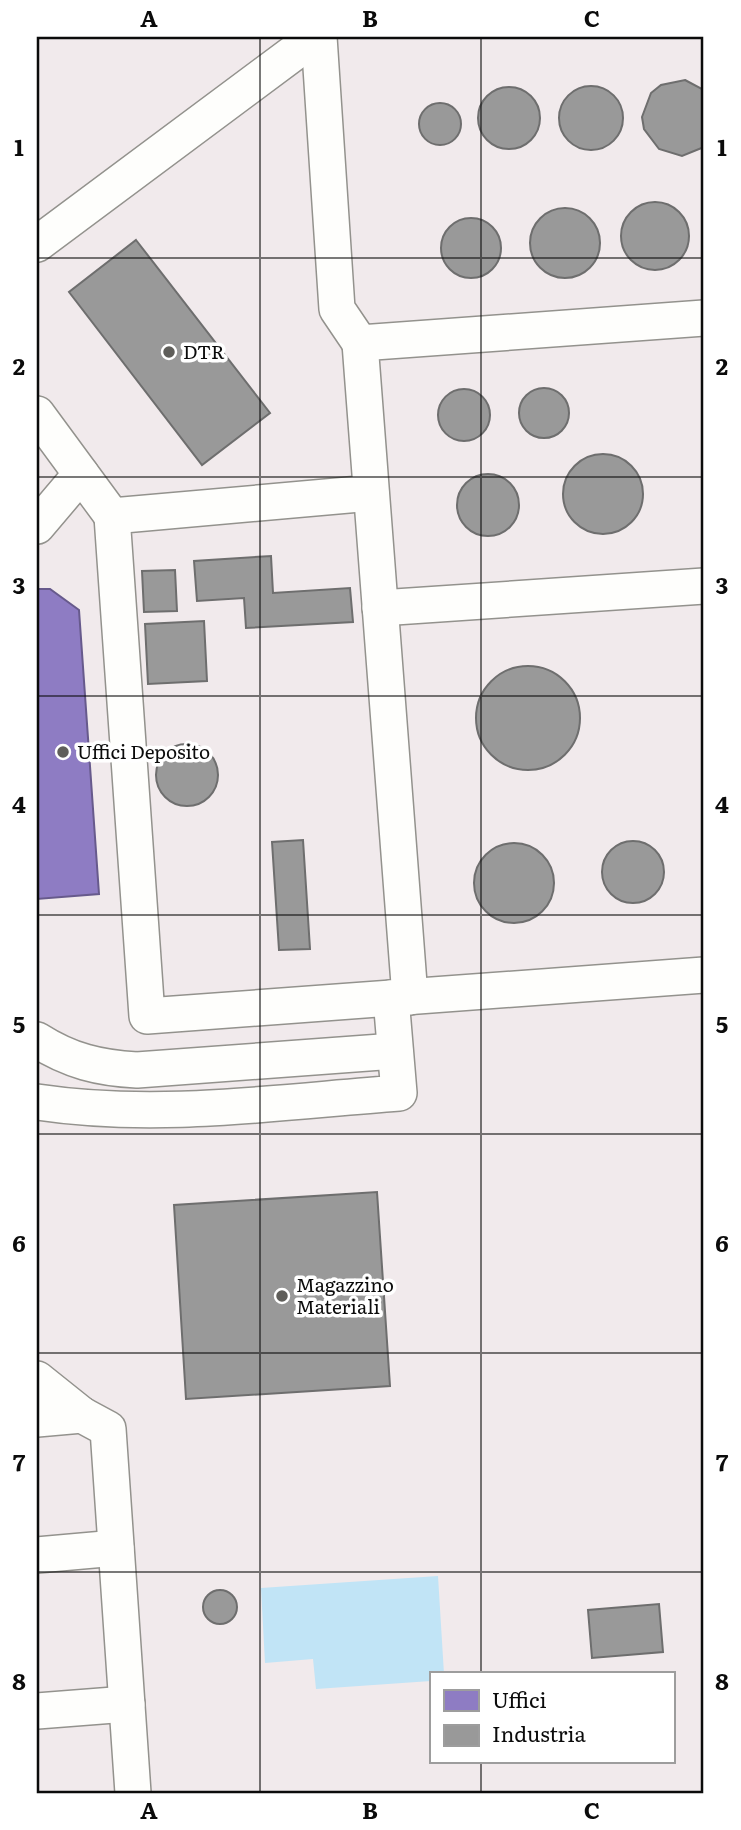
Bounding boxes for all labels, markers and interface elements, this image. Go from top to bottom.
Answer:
text: A [140,0,158,34]
text: B [362,0,378,34]
text: C [584,0,600,34]
text: 1 [14,129,24,163]
text: 1 [717,129,727,163]
place label: DTR [183,337,225,365]
marker: DTR [161,344,177,360]
text: 2 [13,348,25,382]
text: 2 [716,348,728,382]
text: 3 [13,567,25,601]
text: 3 [716,567,728,601]
place label: Uffici Deposito [77,737,210,765]
marker: Uffici Deposito [55,744,71,760]
text: 4 [12,786,26,820]
text: 4 [715,786,729,820]
text: 5 [13,1006,25,1040]
text: 5 [716,1006,728,1040]
text: 6 [12,1225,26,1259]
text: 6 [715,1225,729,1259]
place label: Magazzino Materiali [296,1270,394,1320]
marker: Magazzino Materiali [274,1288,290,1304]
text: 7 [13,1444,26,1478]
text: 7 [716,1444,729,1478]
text: 8 [12,1663,26,1697]
text: 8 [715,1663,729,1697]
legend [430,1672,674,1764]
text: Uffici [492,1683,547,1714]
text: Industria [492,1717,586,1748]
text: A [140,1792,158,1826]
text: B [362,1792,378,1826]
text: C [584,1792,600,1826]

